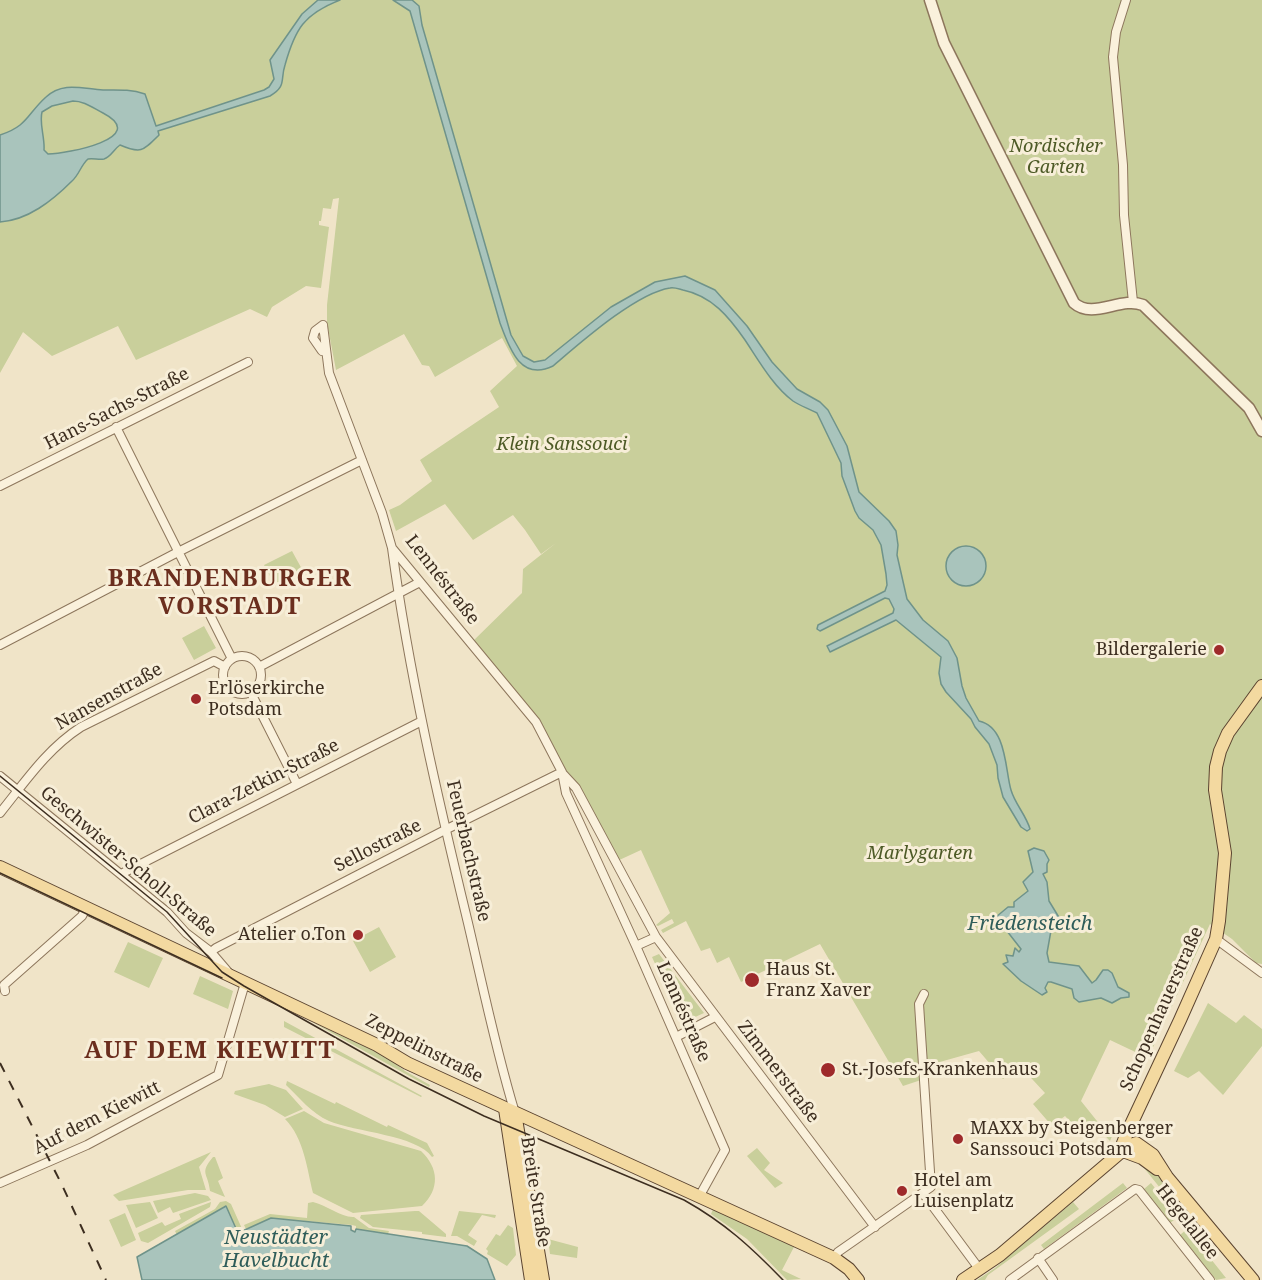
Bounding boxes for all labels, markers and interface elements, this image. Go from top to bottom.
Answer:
park label: Nordischer Garten [1009,136,1103,178]
street label: Hans-Sachs-Straße [41,363,193,455]
park label: Klein Sanssouci [497,434,627,456]
street label: Lennéstraße [400,531,484,629]
district label: BRANDENBURGER VORSTADT [108,565,352,621]
place label: Bildergalerie [1096,639,1207,661]
marker: Bildergalerie [1212,643,1226,657]
street label: Nansenstraße [52,659,166,735]
place label: Erlöserkirche Potsdam [208,678,325,720]
marker: Erlöserkirche Potsdam [189,692,203,706]
street label: Clara-Zetkin-Straße [185,735,343,829]
street label: Feuerbachstraße [441,778,495,924]
street label: Geschwister-Scholl-Straße [36,782,220,942]
street label: Sellostraße [331,815,425,877]
park label: Marlygarten [867,843,973,865]
water label: Friedensteich [968,912,1092,936]
street label: Schopenhauerstraße [1116,923,1208,1095]
place label: Atelier o.Ton [238,924,346,946]
marker: Atelier o.Ton [351,928,365,942]
street label: Lennéstraße [651,958,715,1066]
place label: Haus St. Franz Xaver [766,959,871,1002]
marker: Haus St. Franz Xaver [743,971,761,989]
street label: Zeppelinstraße [362,1010,486,1088]
street label: Zimmerstraße [733,1017,823,1127]
district label: AUF DEM KIEWITT [84,1037,336,1065]
place label: St.-Josefs-Krankenhaus [842,1059,1038,1081]
marker: St.-Josefs-Krankenhaus [819,1061,837,1079]
street label: Auf dem Kiewitt [30,1077,164,1159]
place label: MAXX by Steigenberger Sanssouci Potsdam [970,1118,1173,1160]
marker: MAXX by Steigenberger Sanssouci Potsdam [951,1132,965,1146]
street label: Breite Straße [516,1135,554,1249]
place label: Hotel am Luisenplatz [914,1170,1014,1212]
street label: Hegelallee [1151,1180,1223,1264]
marker: Hotel am Luisenplatz [895,1184,909,1198]
water label: Neustädter Havelbucht [223,1226,329,1273]

